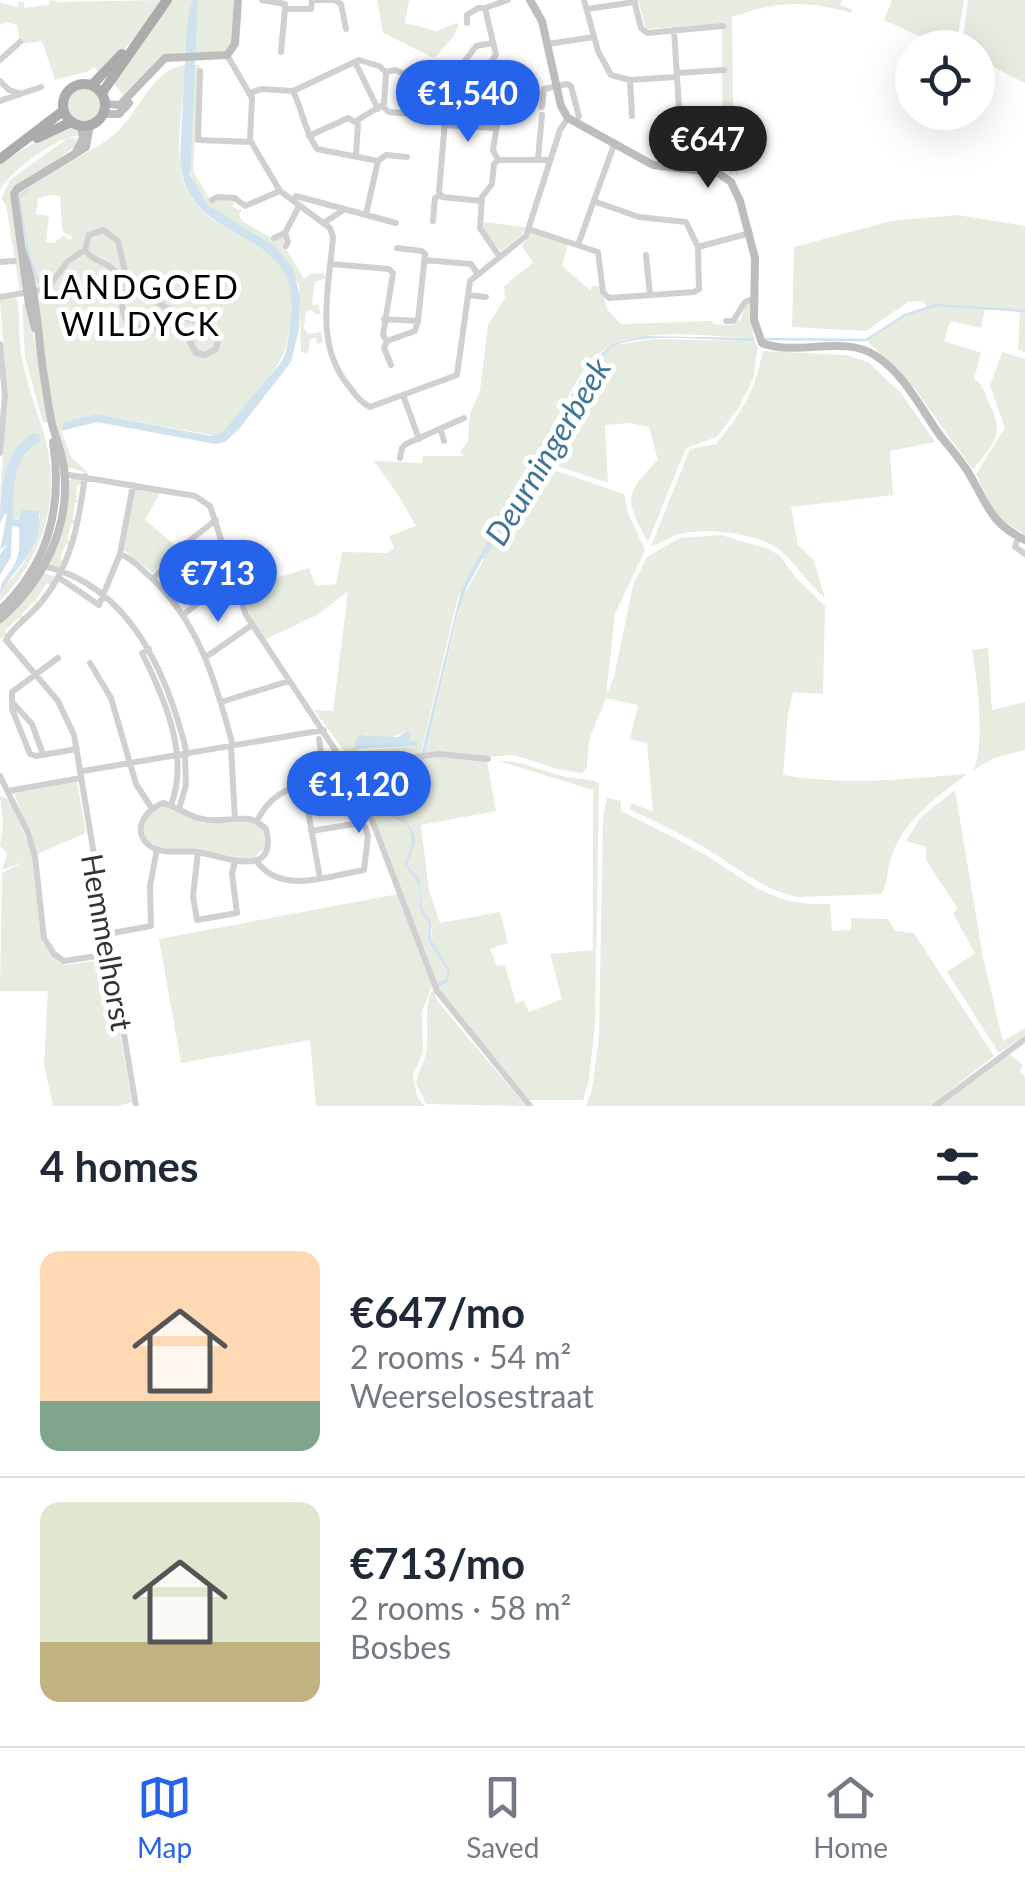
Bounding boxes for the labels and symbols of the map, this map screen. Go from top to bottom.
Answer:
pin: €1,540 [387,60,549,145]
pin: €647 [649,106,767,191]
district label: LANDGOED WILDYCK [42,267,240,343]
water label: Deurningerbeek [476,350,618,551]
pin: €713 [159,540,277,625]
pin: €1,120 [278,751,440,836]
street label: Hemmelhorst [75,851,141,1033]

